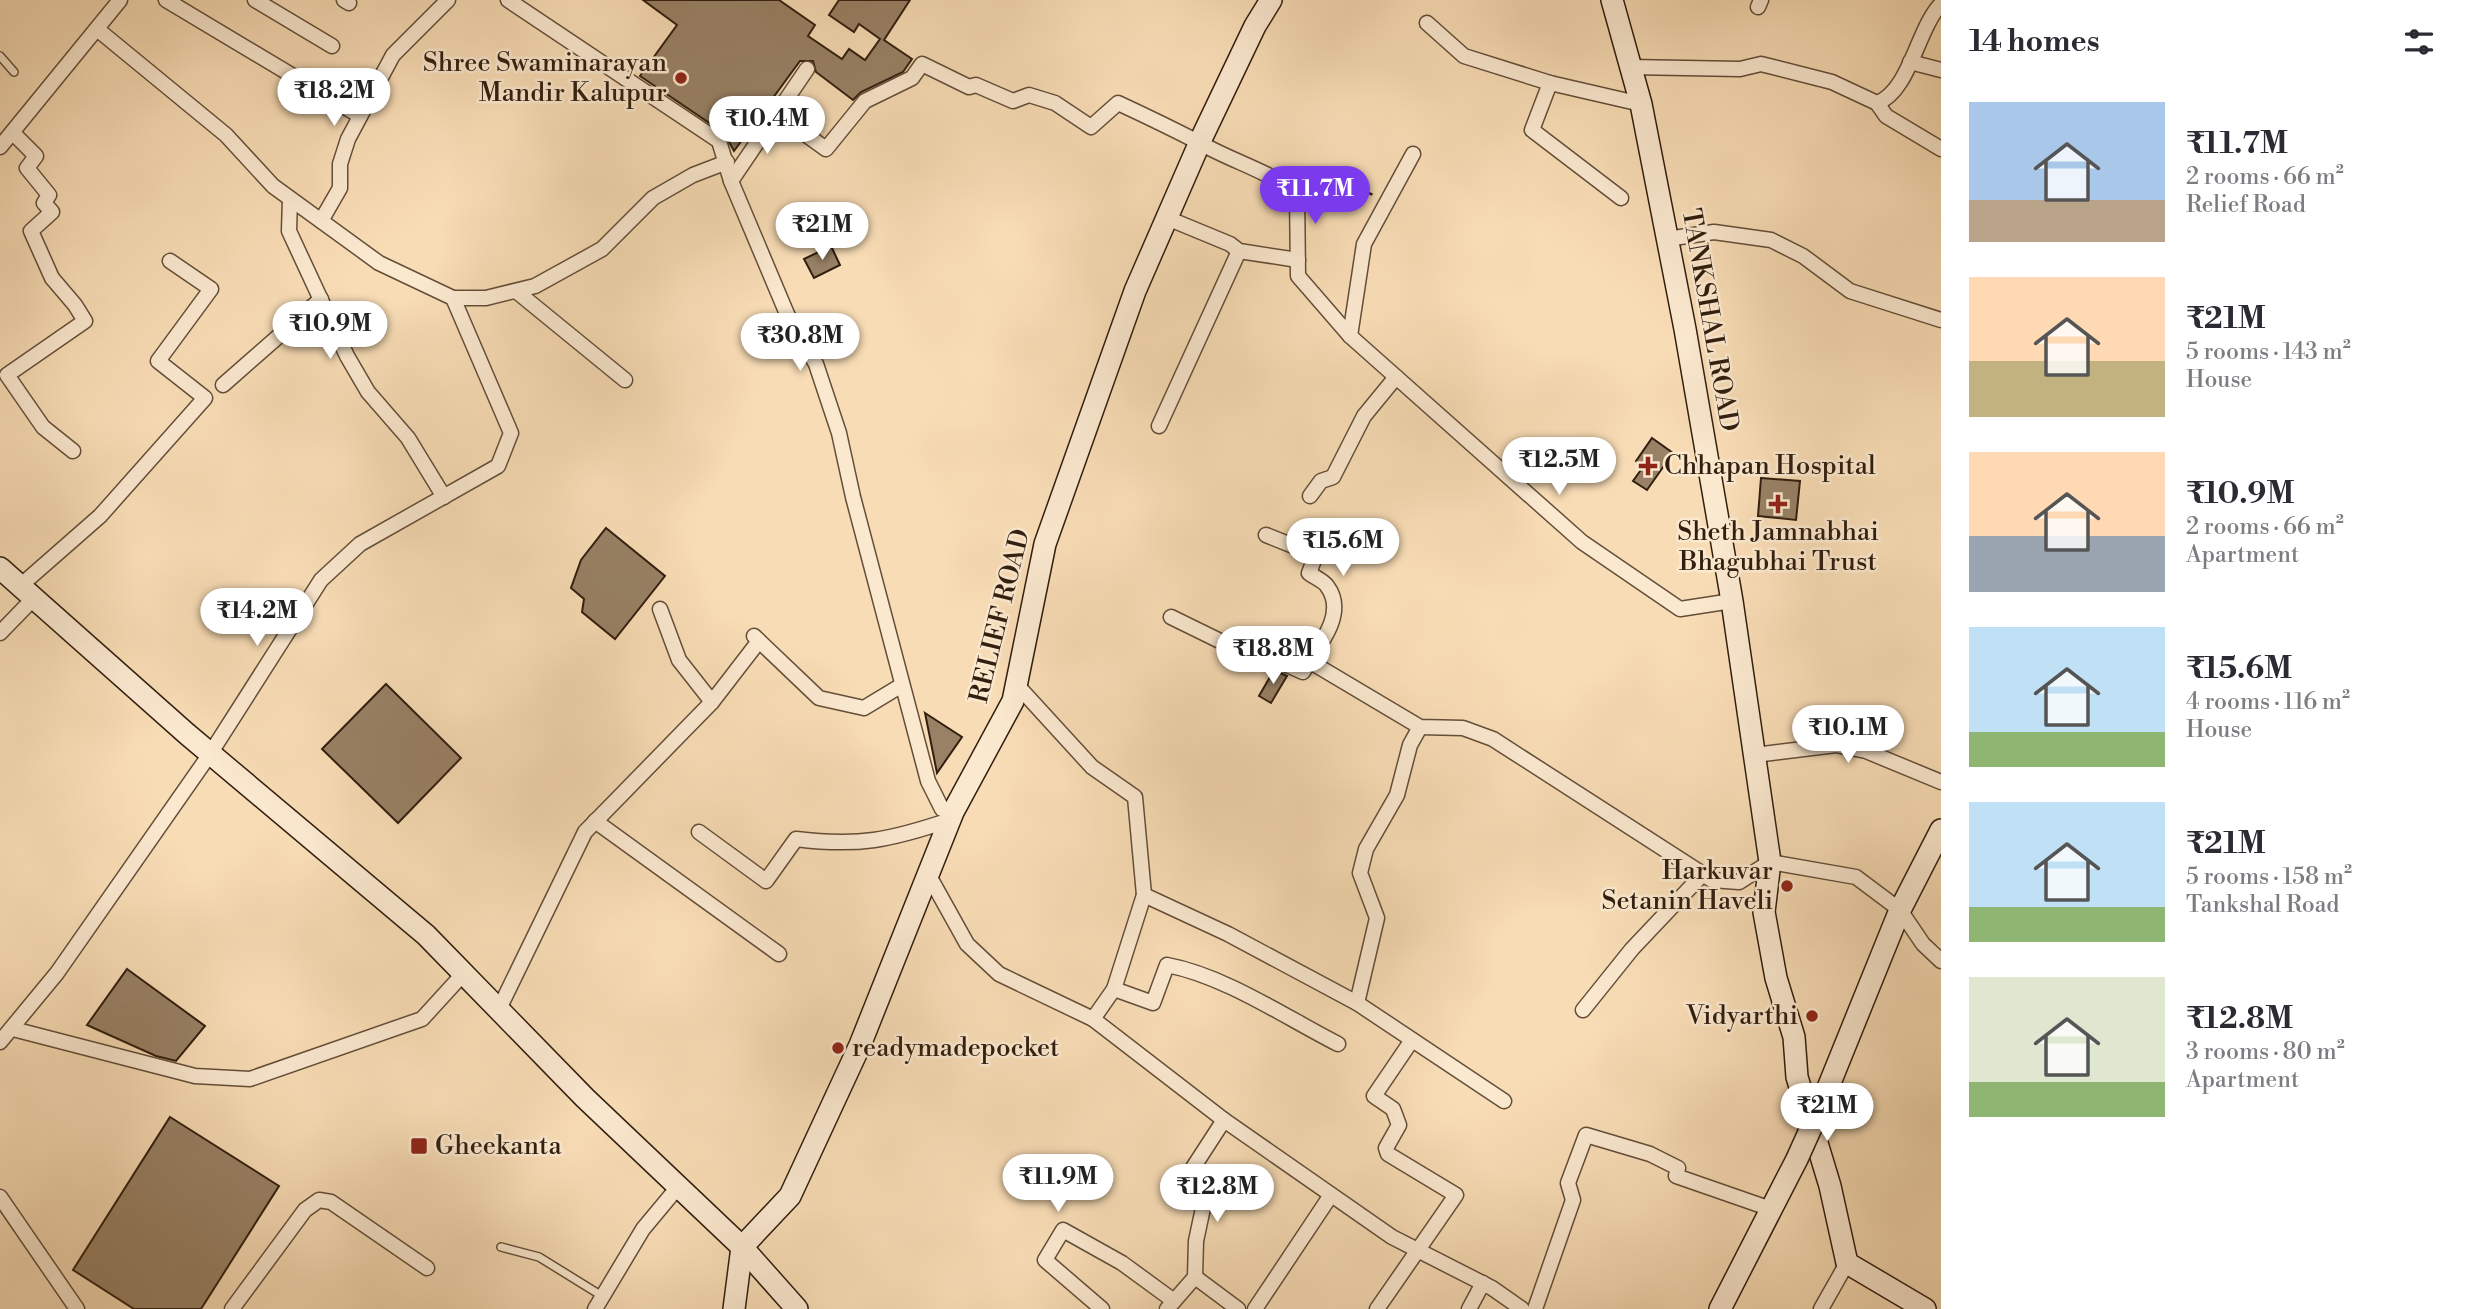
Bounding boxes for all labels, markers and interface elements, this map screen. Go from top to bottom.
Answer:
text: 14 homes [1969,23,2100,61]
icon: filters [2400,23,2438,61]
place label: Shree Swaminarayan Mandir Kalupur [423,47,667,109]
pin: ₹18.2M [277,68,391,128]
marker: Shree Swaminarayan Mandir Kalupur [673,70,689,86]
text: ₹18.2M [293,77,375,105]
pin: ₹10.4M [710,96,824,156]
text: ₹10.4M [725,105,809,133]
text: ₹11.7M [2186,125,2288,163]
icon: home [2025,130,2109,214]
text: 2 rooms · 66 m² [2186,163,2344,191]
pin: ₹11.7M [1258,166,1372,226]
text: ₹11.7M [1276,175,1354,203]
text: Relief Road [2186,191,2306,219]
pin: ₹21M [781,202,863,262]
street label: TANKSHAL ROAD [1675,206,1745,434]
text: ₹21M [792,211,852,239]
text: ₹21M [2186,300,2265,338]
pin: ₹10.9M [273,302,387,361]
icon: home [2025,305,2109,389]
text: ₹10.9M [288,310,372,338]
pin: ₹30.8M [743,314,857,373]
text: ₹30.8M [757,322,843,350]
text: 5 rooms · 143 m² [2186,338,2351,366]
text: House [2186,366,2252,394]
pin: ₹12.5M [1502,438,1616,497]
text: ₹12.5M [1518,446,1600,474]
place label: Chhapan Hospital [1664,450,1876,482]
marker: Chhapan Hospital [1638,456,1658,476]
text: ₹10.9M [2186,475,2294,513]
icon: home [2025,480,2109,564]
marker: Sheth Jamnabhai Bhagubhai Trust [1768,494,1788,514]
text: 2 rooms · 66 m² [2186,513,2344,541]
place label: Sheth Jamnabhai Bhagubhai Trust [1677,516,1879,578]
pin: ₹15.6M [1286,518,1400,578]
street label: RELIEF ROAD [963,526,1037,706]
text: ₹15.6M [1302,527,1384,555]
text: Apartment [2186,541,2299,569]
pin: ₹14.2M [200,588,314,648]
text: ₹14.2M [216,597,298,625]
pin: ₹18.8M [1216,626,1330,686]
text: ₹18.8M [1232,635,1314,663]
text: ₹15.6M [2186,650,2292,688]
icon: home [2025,655,2109,739]
text: 4 rooms · 116 m² [2186,688,2350,716]
pin: ₹10.1M [1791,706,1905,765]
text: ₹10.1M [1808,714,1888,742]
text: House [2186,716,2252,744]
text: ₹21M [2186,825,2265,863]
icon: home [2025,830,2109,914]
place label: Harkuvar Setanin Haveli [1602,855,1773,917]
text: 5 rooms · 158 m² [2186,863,2352,891]
marker: Harkuvar Setanin Haveli [1779,878,1795,894]
text: Tankshal Road [2186,891,2339,919]
place label: Vidyarthi [1685,1000,1798,1032]
text: ₹12.8M [2186,1000,2293,1038]
icon: home [2025,1005,2109,1089]
marker: Vidyarthi [1804,1008,1820,1024]
place label: readymadepocket [852,1032,1059,1064]
text: 3 rooms · 80 m² [2186,1038,2345,1066]
marker: readymadepocket [830,1040,846,1056]
text: Apartment [2186,1066,2299,1094]
pin: ₹21M [1786,1084,1868,1143]
text: ₹21M [1797,1092,1857,1120]
place label: Gheekanta [435,1130,563,1162]
marker: Gheekanta [409,1136,429,1156]
pin: ₹11.9M [1001,1154,1115,1214]
text: ₹11.9M [1018,1163,1098,1191]
pin: ₹12.8M [1160,1164,1274,1224]
text: ₹12.8M [1176,1173,1258,1201]

